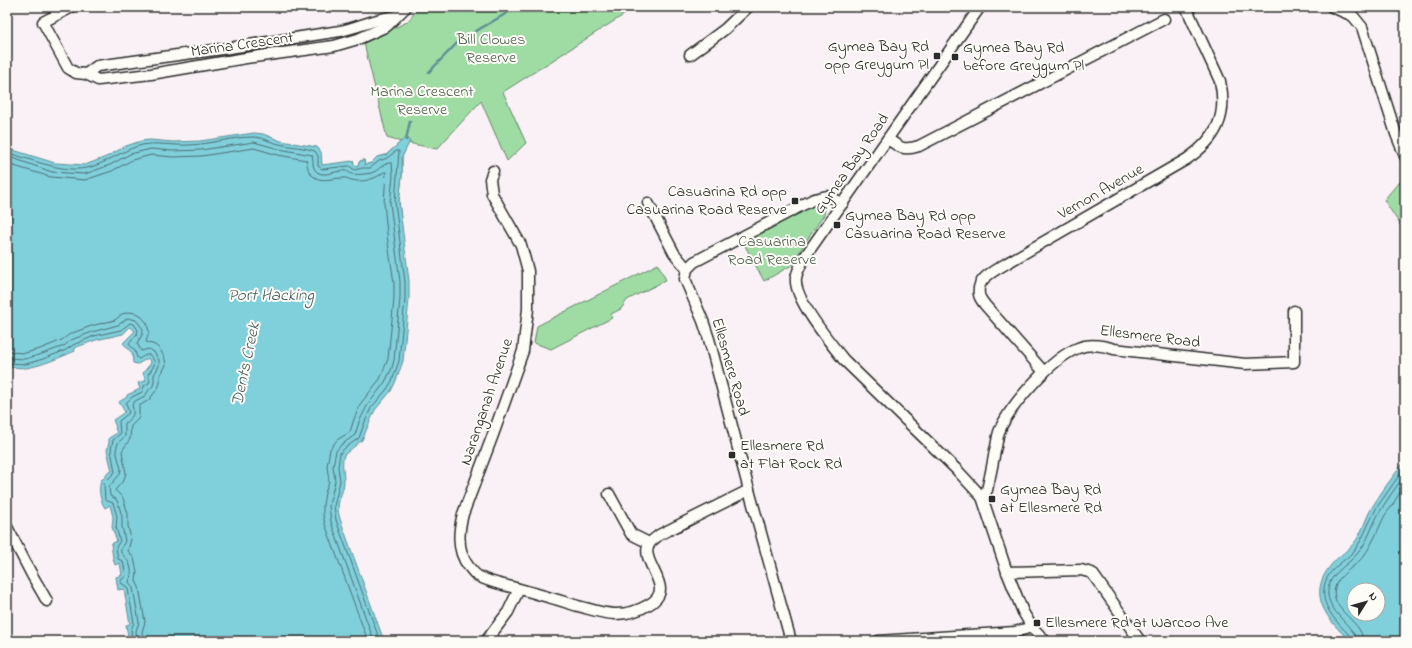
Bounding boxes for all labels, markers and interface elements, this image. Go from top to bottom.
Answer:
street label: Marina Crescent [189,26,295,64]
park label: Bill Clowes Reserve [456,28,525,70]
place label: Gymea Bay Rd opp Greygum Pl [825,35,929,77]
place label: Gymea Bay Rd before Greygum Pl [963,36,1085,78]
marker: Gymea Bay Rd opp Greygum Pl [932,51,942,61]
marker: Gymea Bay Rd before Greygum Pl [950,52,960,62]
park label: Marina Crescent Reserve [370,80,474,122]
street label: Gymea Bay Road [808,109,896,219]
street label: Vernon Avenue [1053,157,1149,227]
place label: Casuarina Rd opp Casuarina Road Reserve [626,180,788,222]
marker: Casuarina Rd opp Casuarina Road Reserve [790,196,800,206]
place label: Gymea Bay Rd opp Casuarina Road Reserve [845,204,1006,246]
marker: Gymea Bay Rd opp Casuarina Road Reserve [832,220,842,230]
park label: Casuarina Road Reserve [728,230,817,272]
water label: Port Hacking [228,283,314,309]
street label: Ellesmere Road [705,315,755,419]
water label: Dents Creek [225,319,267,408]
street label: Ellesmere Road [1098,319,1202,355]
street label: Naranganah Avenue [454,335,520,469]
place label: Ellesmere Rd at Flat Rock Rd [740,434,842,476]
marker: Ellesmere Rd at Flat Rock Rd [727,450,737,460]
place label: Gymea Bay Rd at Ellesmere Rd [1000,478,1102,520]
marker: Gymea Bay Rd at Ellesmere Rd [987,494,997,504]
north arrow [1346,582,1386,622]
text: N [1365,589,1382,604]
place label: Ellesmere Rd at Warcoo Ave [1045,611,1229,635]
marker: Ellesmere Rd at Warcoo Ave [1032,618,1042,628]

